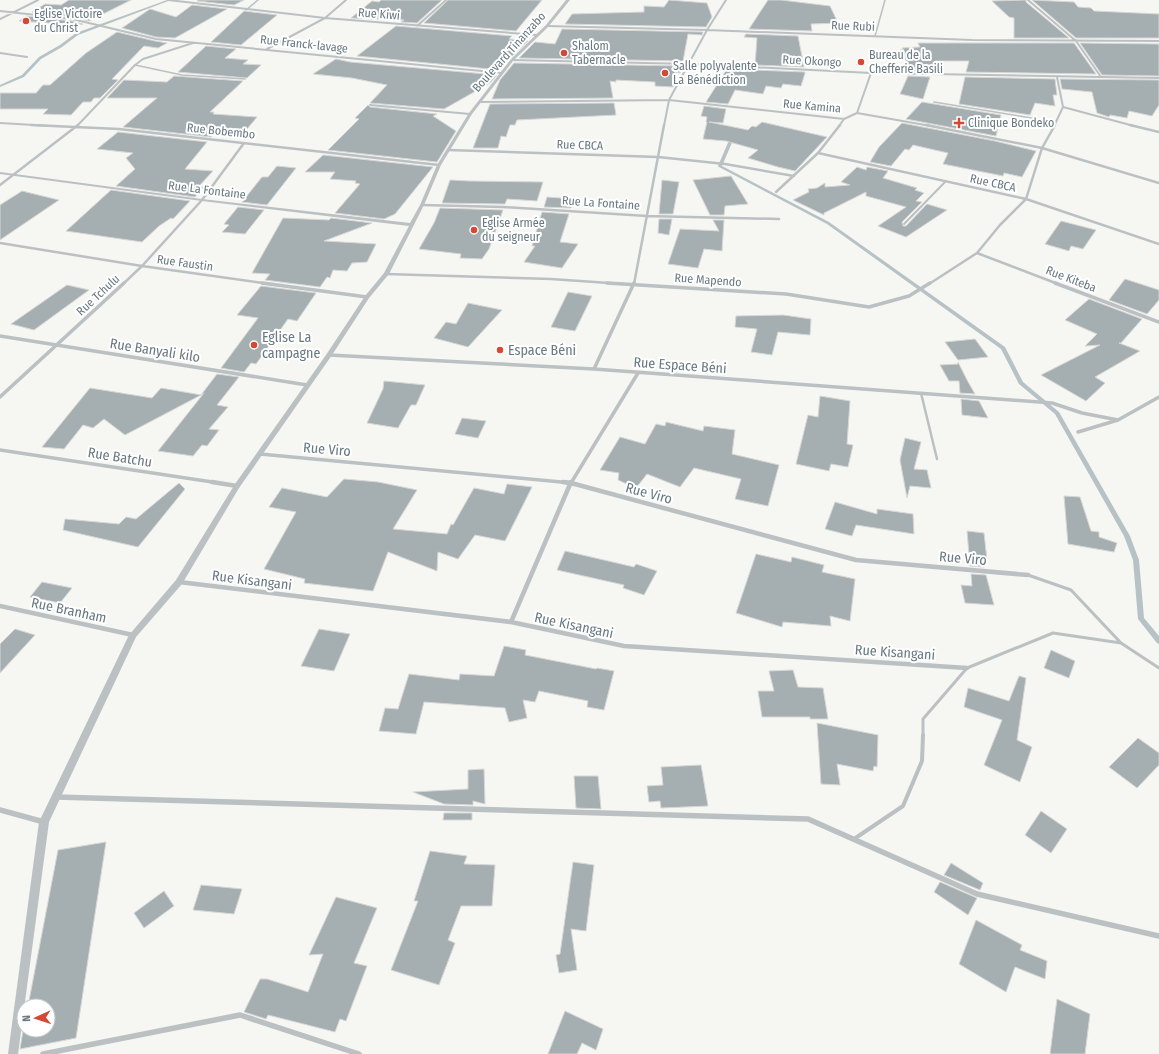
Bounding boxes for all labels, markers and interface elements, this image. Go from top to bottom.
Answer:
street label: Rue Kiwi [358,5,400,23]
place label: Eglise Victoire du Christ [34,7,102,35]
street label: Boulevard Tinanzabo [469,9,549,95]
marker: Eglise Victoire du Christ [21,16,31,26]
street label: Rue Rubi [831,18,875,34]
street label: Rue Franck-lavage [259,32,349,56]
place label: Shalom Tabernacle [572,39,626,67]
marker: Shalom Tabernacle [559,48,569,58]
place label: Bureau de la Chefferie Basili [869,48,943,76]
street label: Rue Okongo [782,52,842,70]
marker: Bureau de la Chefferie Basili [856,57,866,67]
place label: Salle polyvalente La Bénédiction [673,59,757,87]
marker: Salle polyvalente La Bénédiction [660,68,670,78]
street label: Rue Kamina [782,96,842,116]
place label: Clinique Bondeko [968,116,1054,130]
marker: Clinique Bondeko [953,117,965,129]
street label: Rue Bobembo [186,120,256,142]
street label: Rue CBCA [556,137,604,153]
street label: Rue CBCA [969,171,1018,195]
street label: Rue La Fontaine [167,178,247,202]
street label: Rue La Fontaine [562,193,640,213]
place label: Eglise Armée du seigneur [482,216,545,244]
marker: Eglise Armée du seigneur [469,225,479,235]
street label: Rue Faustin [156,252,214,274]
street label: Rue Kiteba [1044,263,1098,295]
street label: Rue Mapendo [674,271,742,289]
street label: Rue Tchulu [74,272,122,318]
place label: Eglise La campagne [262,329,320,362]
street label: Rue Banyali kilo [109,335,201,366]
marker: Eglise La campagne [249,340,259,350]
place label: Espace Béni [508,342,576,359]
marker: Espace Béni [495,345,505,355]
street label: Rue Espace Béni [633,354,727,377]
street label: Rue Viro [302,439,351,460]
street label: Rue Batchu [87,444,153,471]
street label: Rue Viro [624,479,674,508]
street label: Rue Viro [938,548,987,569]
street label: Rue Kisangani [211,567,293,594]
street label: Rue Branham [30,594,108,627]
street label: Rue Kisangani [533,609,615,642]
street label: Rue Kisangani [854,641,936,664]
north arrow [16,998,56,1038]
text: N [20,1015,33,1022]

